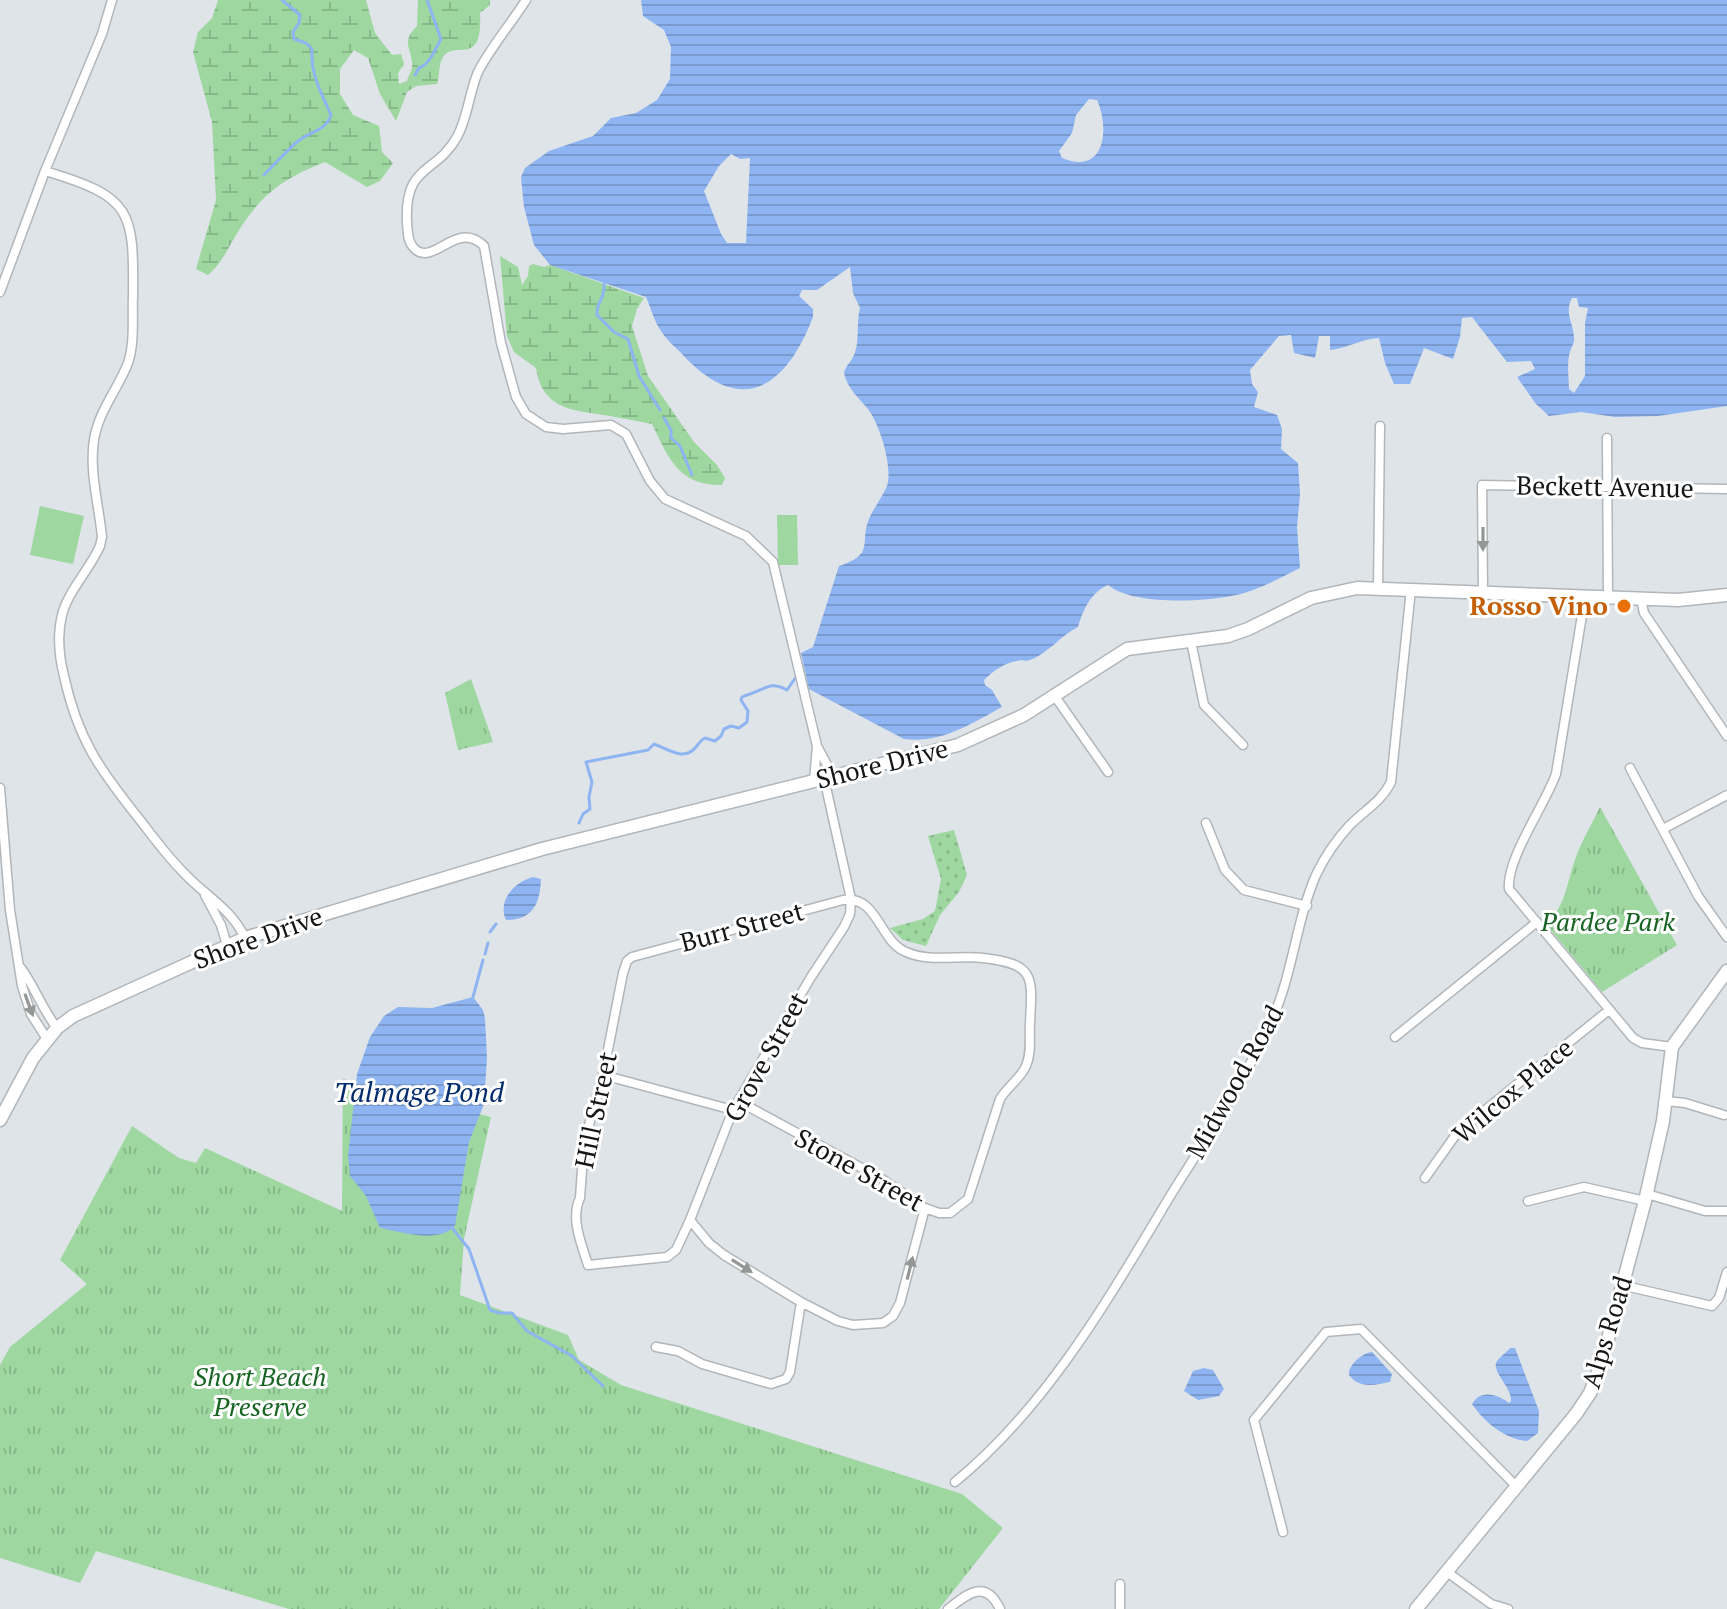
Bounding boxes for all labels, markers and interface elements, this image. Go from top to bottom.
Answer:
street label: Beckett Avenue [1516,467,1694,505]
one-way arrow [1477,527,1489,552]
place label: Rosso Vino [1470,588,1608,622]
marker: Rosso Vino [1615,597,1633,615]
street label: Shore Drive [812,730,951,796]
street label: Burr Street [676,893,808,959]
street label: Shore Drive [188,898,327,976]
park label: Pardee Park [1540,904,1675,938]
street label: Grove Street [716,985,815,1127]
one-way arrow [23,993,35,1017]
street label: Midwood Road [1178,999,1290,1165]
street label: Wilcox Place [1445,1030,1579,1150]
street label: Hill Street [566,1048,624,1171]
water label: Talmage Pond [334,1073,505,1110]
street label: Stone Street [789,1120,930,1219]
one-way arrow [904,1256,917,1281]
one-way arrow [731,1259,753,1273]
street label: Alps Road [1573,1271,1639,1392]
park label: Short Beach Preserve [194,1359,326,1423]

